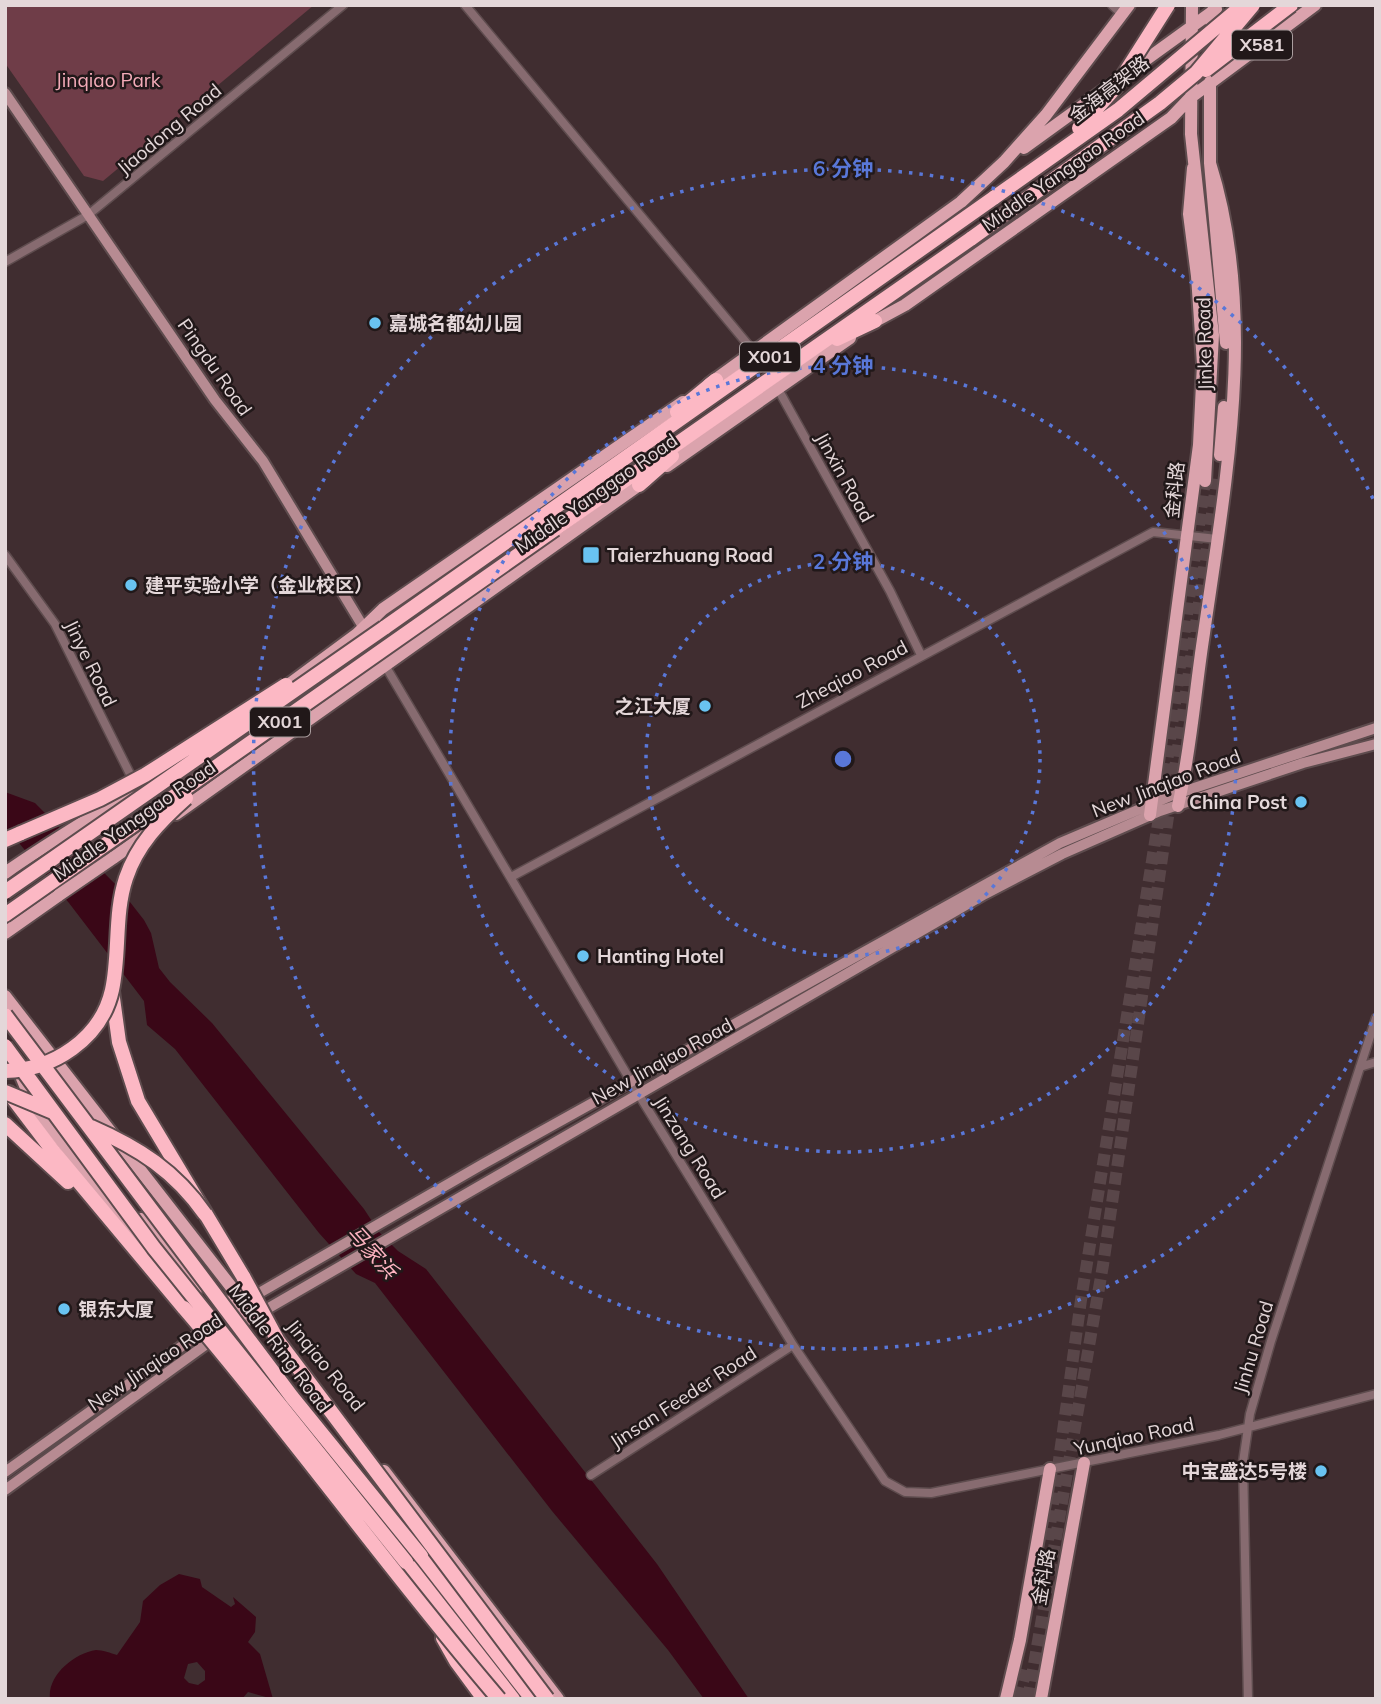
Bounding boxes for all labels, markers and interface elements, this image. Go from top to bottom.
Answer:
road number: X581 [1232,31,1292,60]
street label: 金海高架路 [1064,50,1154,128]
park label: Jinqiao Park [55,68,161,92]
street label: Jiaodong Road [112,78,226,180]
street label: Middle Yanggao Road [977,106,1149,236]
text: 6 分钟 [813,155,873,181]
street label: Jinke Road [1191,297,1217,391]
place label: 嘉城名都幼儿园 [389,311,522,335]
street label: Pingdu Road [173,314,257,420]
marker: 嘉城名都幼儿园 [367,315,383,331]
road number: X001 [740,342,800,372]
text: 4 分钟 [813,352,873,378]
street label: Middle Yanggao Road [510,428,682,558]
street label: Jinxin Road [810,428,880,526]
street label: 金科路 [1159,460,1189,520]
place label: Taierzhuang Road [607,543,773,567]
marker: Taierzhuang Road [581,545,601,565]
text: 2 分钟 [813,548,873,574]
place label: 建平实验小学（金业校区） [145,573,373,597]
marker: 建平实验小学（金业校区） [123,577,139,593]
street label: Jinye Road [60,616,122,710]
street label: Zheqiao Road [792,635,912,713]
place label: 之江大厦 [615,694,691,718]
marker: 之江大厦 [697,698,713,714]
road number: X001 [250,708,310,736]
street label: New Jinqiao Road [1088,744,1244,822]
centre of rings [831,747,855,771]
street label: Middle Yanggao Road [48,755,220,885]
place label: China Post [1189,790,1287,814]
marker: China Post [1293,794,1309,810]
place label: Hanting Hotel [597,944,724,968]
marker: Hanting Hotel [575,948,591,964]
street label: New Jinqiao Road [587,1012,737,1110]
street label: Jinzang Road [649,1091,731,1203]
water label: 马家浜 [342,1219,405,1285]
street label: Middle Ring Road [224,1279,336,1417]
place label: 银东大厦 [78,1297,154,1321]
street label: Jinhu Road [1228,1298,1278,1396]
marker: 银东大厦 [56,1301,72,1317]
street label: New Jinqiao Road [83,1308,227,1416]
street label: Jinqiao Road [282,1314,370,1416]
street label: Jinsan Feeder Road [605,1341,761,1453]
street label: Yunqiao Road [1071,1412,1196,1461]
place label: 中宝盛达5号楼 [1182,1459,1307,1483]
marker: 中宝盛达5号楼 [1313,1463,1329,1479]
street label: 金科路 [1026,1547,1060,1607]

